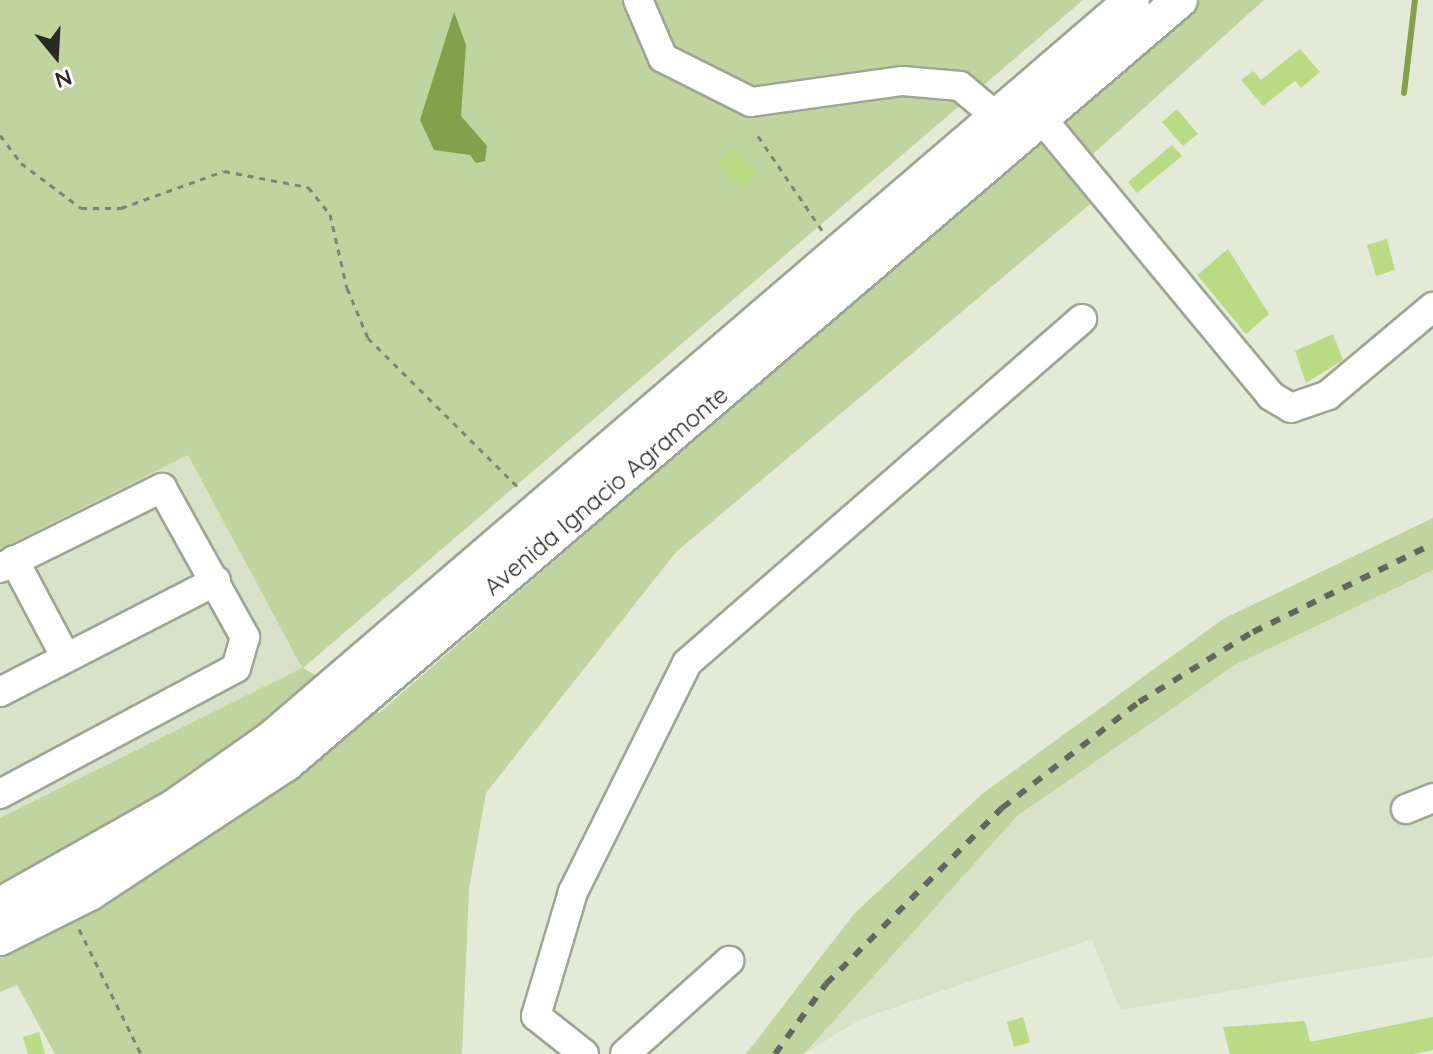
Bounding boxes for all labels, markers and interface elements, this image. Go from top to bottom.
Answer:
north arrow [16,16,96,96]
text: N [51,63,75,95]
street label: Avenida Ignacio Agramonte [478,381,734,601]

